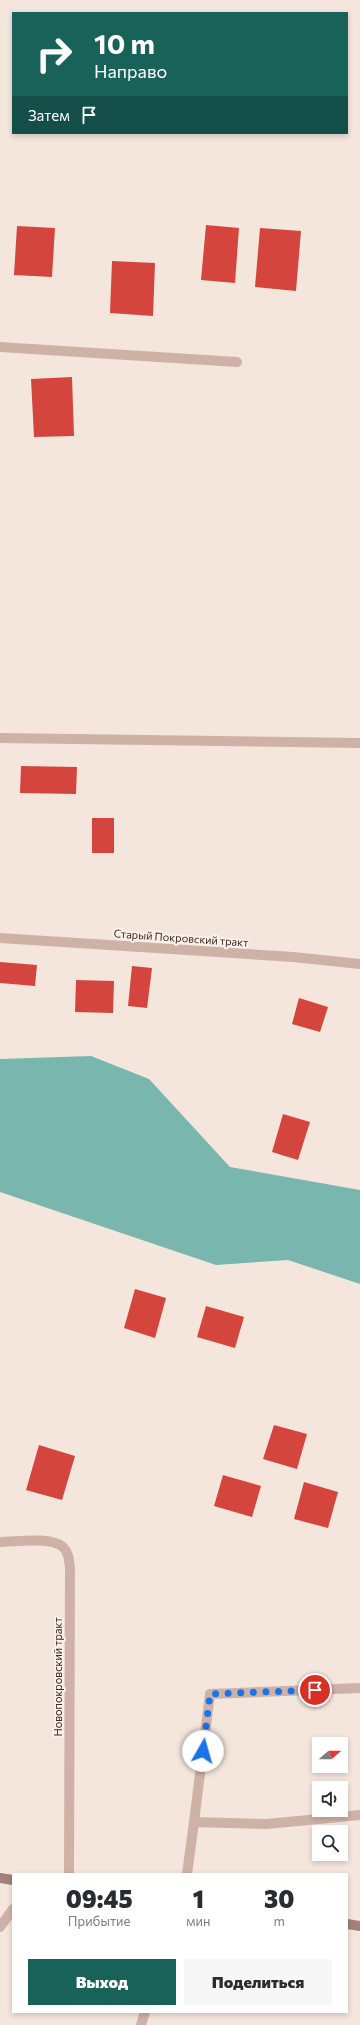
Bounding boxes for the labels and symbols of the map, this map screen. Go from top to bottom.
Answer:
street label: Старый Покровский тракт [113,926,249,949]
street label: Новопокровский тракт [51,1617,64,1737]
pin [298,1673,332,1707]
position arrow [182,1730,224,1772]
north arrow [312,1737,348,1773]

